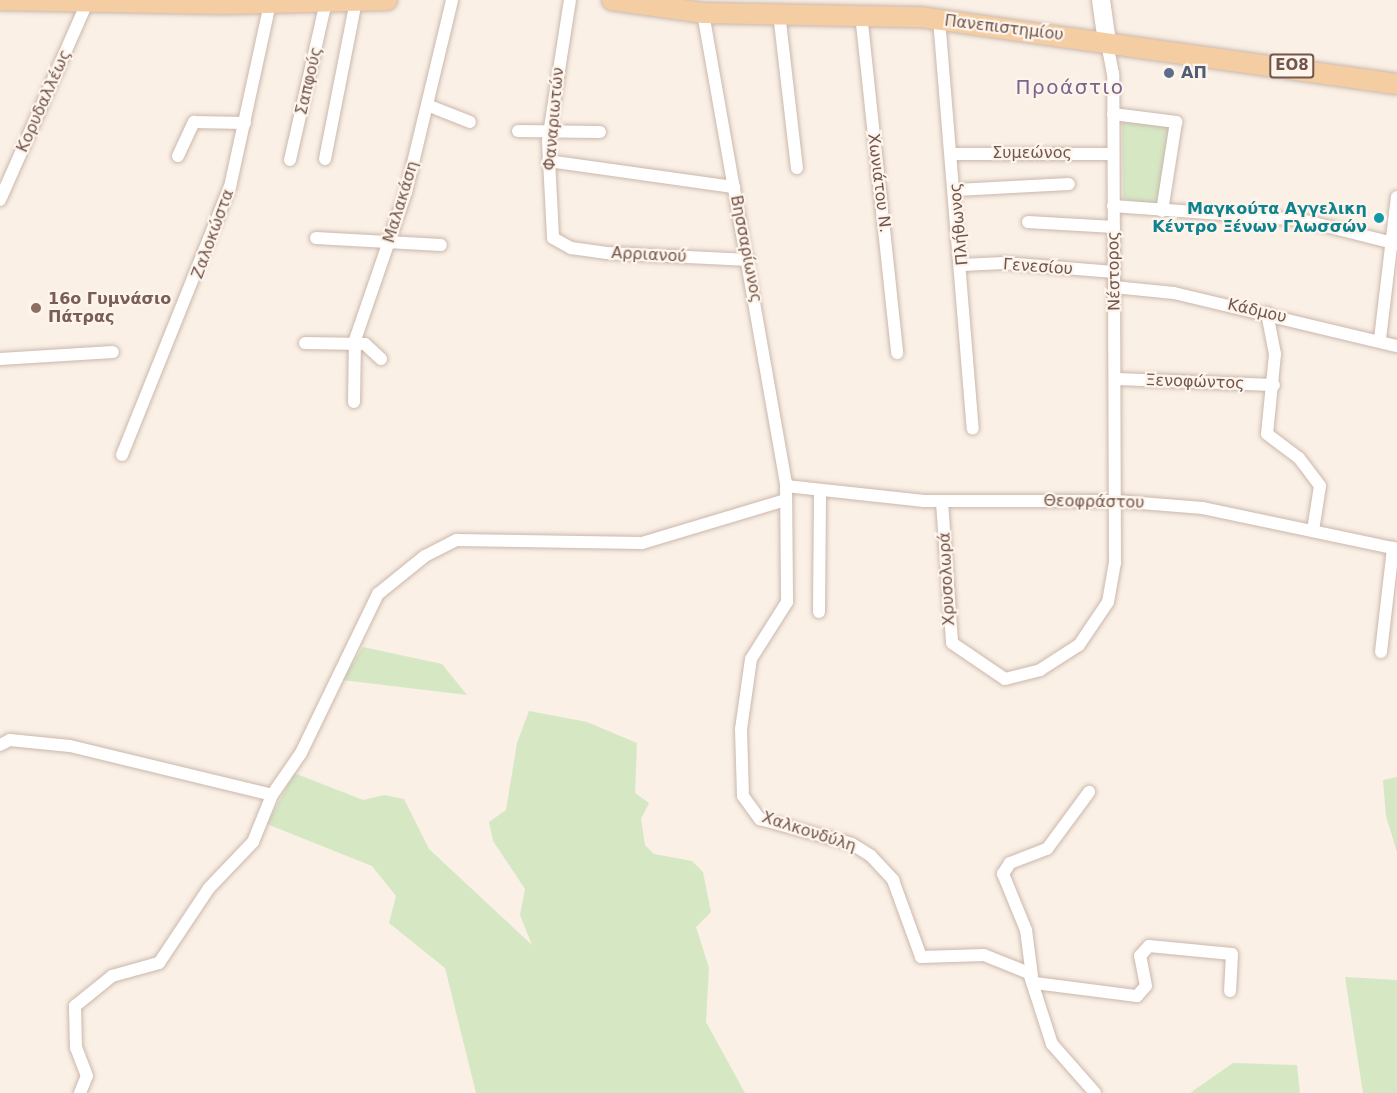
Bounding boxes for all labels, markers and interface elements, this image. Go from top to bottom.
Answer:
street label: Πανεπιστημίου [943,11,1065,45]
street label: Σαπφούς [292,45,326,117]
street label: Κορυδαλλέως [13,47,75,155]
road number: ΕΟ8 [1268,54,1316,78]
place label: ΑΠ [1181,63,1207,83]
marker: ΑΠ [1162,66,1176,80]
street label: Φαναριωτών [540,67,568,171]
district label: Προάστιο [1016,75,1124,99]
street label: Χωνιάτου Ν. [863,132,895,234]
street label: Συμεώνος [992,143,1072,163]
street label: Μαλακάση [379,159,423,245]
street label: Πλήθωνος [946,182,972,266]
street label: Ζαλοκώστα [188,187,238,281]
street label: Βησσαρίωνος [726,194,766,304]
place label: Μαγκούτα Αγγελικη Κέντρο Ξένων Γλωσσών [1152,199,1367,237]
marker: Μαγκούτα Αγγελικη Κέντρο Ξένων Γλωσσών [1372,211,1386,225]
street label: Νέστορος [1104,231,1124,311]
street label: Αρριανού [611,243,687,267]
street label: Γενεσίου [1003,255,1073,279]
place label: 16ο Γυμνάσιο Πάτρας [48,289,171,327]
street label: Κάδμου [1226,295,1288,327]
marker: 16ο Γυμνάσιο Πάτρας [29,301,43,315]
street label: Ξενοφώντος [1145,371,1245,393]
street label: Θεοφράστου [1043,492,1145,512]
street label: Χρυσολωρά [935,532,959,626]
street label: Χαλκονδύλη [760,808,858,856]

